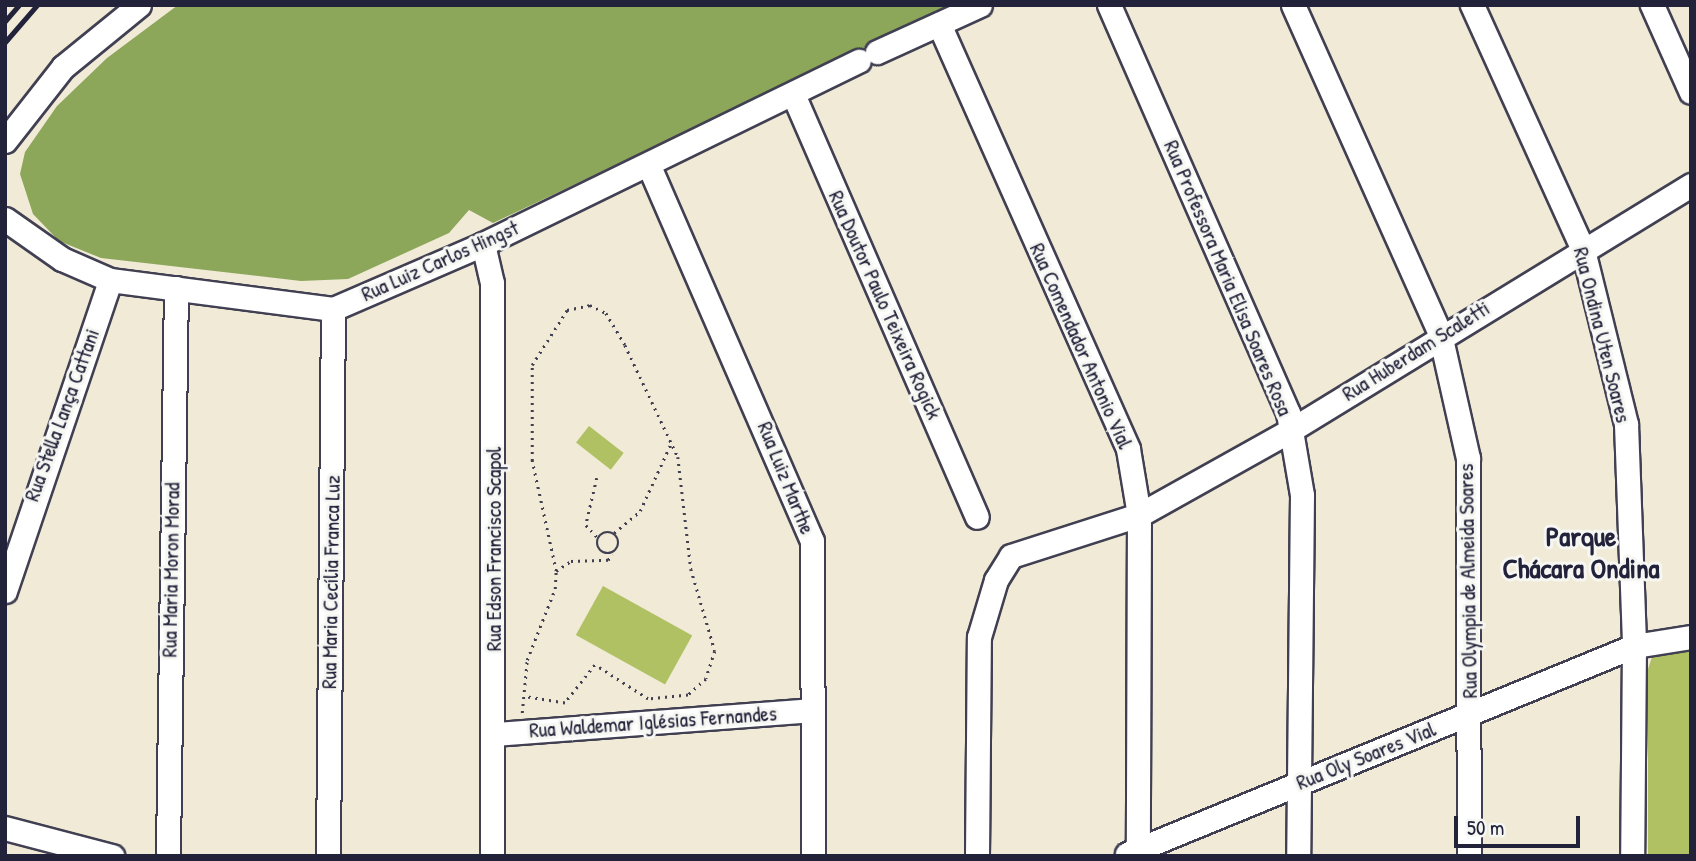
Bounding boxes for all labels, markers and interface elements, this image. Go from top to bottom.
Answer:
street label: Rua Professora Maria Elisa Soares Rosa [1158,137,1298,419]
street label: Rua Doutor Paulo Teixeira Rogick [823,187,947,423]
street label: Rua Luiz Carlos Hingst [358,215,522,307]
street label: Rua Comendador Antonio Vial [1024,239,1138,453]
street label: Rua Ondina Uten Soares [1568,245,1636,425]
street label: Rua Huberdam Scaletti [1338,296,1494,406]
street label: Rua Stella Lança Cattani [19,325,105,505]
street label: Rua Luiz Marthe [752,418,820,538]
street label: Rua Edson Francisco Scapol [481,447,507,651]
street label: Rua Olympia de Almeida Soares [1453,463,1483,699]
street label: Rua Maria Cecília Franca Luz [317,475,345,689]
street label: Rua Maria Moron Morad [157,482,185,658]
district label: Parque Chácara Ondina [1502,519,1660,585]
street label: Rua Waldemar Iglésias Fernandes [528,701,778,743]
street label: Rua Oly Soares Vial [1293,717,1439,795]
scale bar [1458,802,1584,846]
text: 50 m [1467,813,1504,842]

